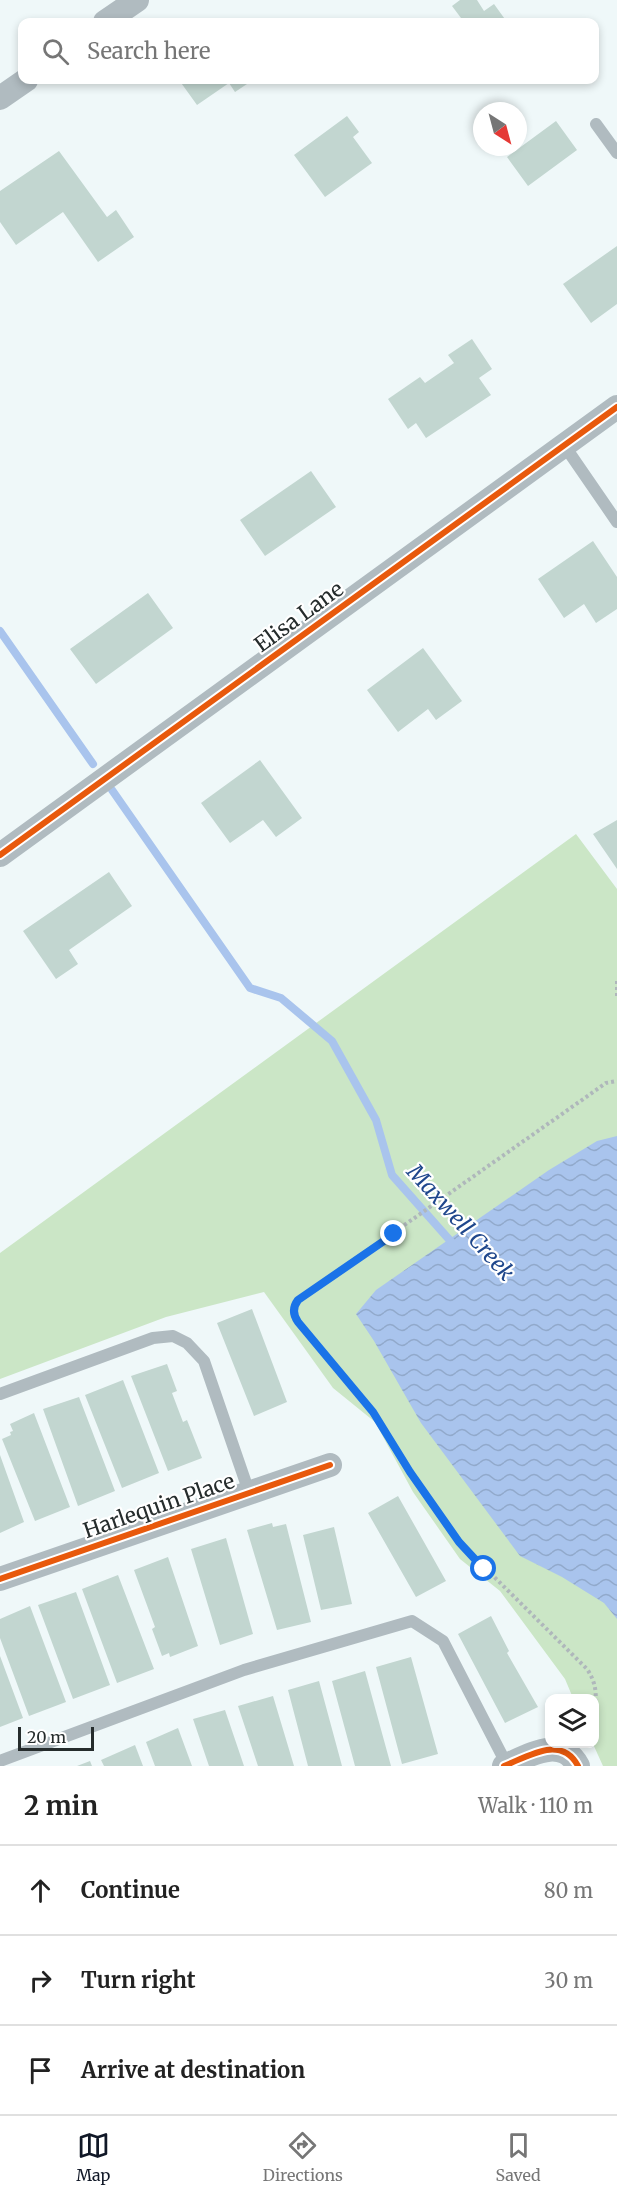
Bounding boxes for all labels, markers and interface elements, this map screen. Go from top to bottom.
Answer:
search box [18,18,599,84]
icon: search [39,35,72,68]
text: Search here [87,37,210,65]
north arrow [473,102,527,156]
street label: Elisa Lane [249,575,349,658]
water label: Maxwell Creek [401,1157,521,1286]
route end [380,1220,406,1246]
street label: Harlequin Place [80,1467,238,1544]
route start [470,1555,496,1581]
map controls [545,1694,599,1748]
button: layers [545,1694,599,1748]
scale bar [18,1724,94,1752]
text: 20 m [27,1727,66,1747]
text: 2 min [24,1789,98,1822]
text: Walk · 110 m [478,1793,593,1818]
icon: ahead [24,1874,57,1907]
text: Continue [81,1876,180,1904]
text: 80 m [544,1878,593,1903]
icon: right [24,1964,57,1997]
text: Turn right [81,1966,195,1994]
text: 30 m [544,1968,593,1993]
icon: arrive [24,2054,57,2087]
text: Arrive at destination [81,2056,305,2084]
tab: Map [76,2129,110,2185]
tab: Directions [263,2129,343,2185]
tab: Saved [495,2129,541,2185]

